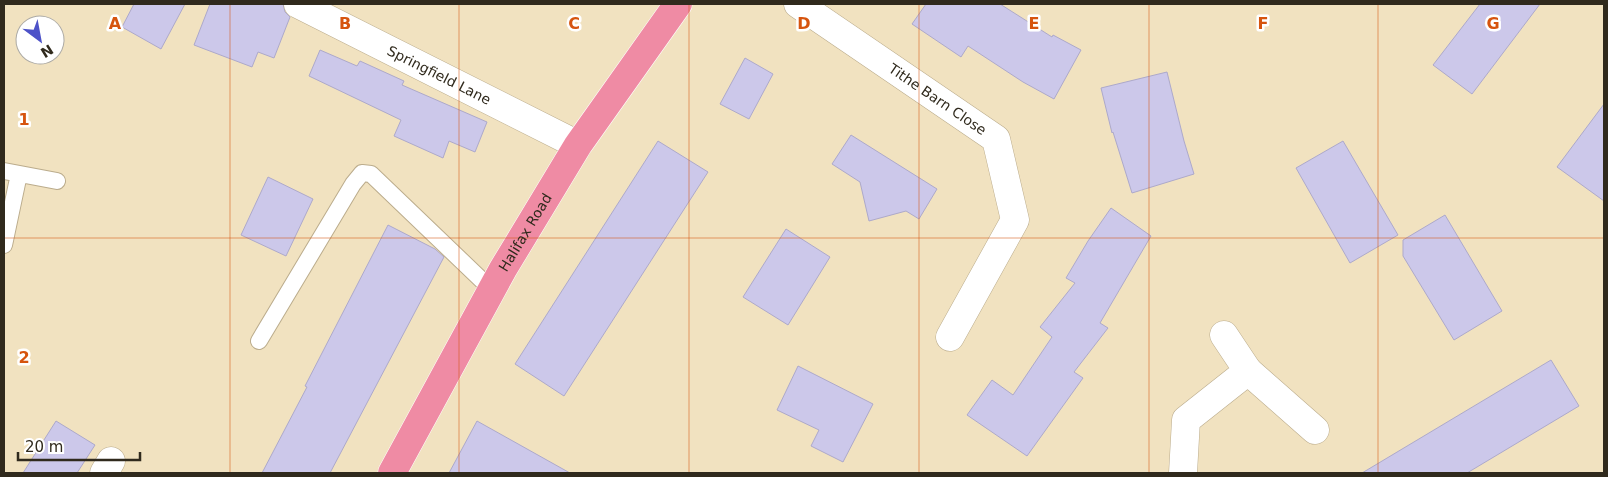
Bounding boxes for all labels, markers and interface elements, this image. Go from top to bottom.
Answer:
text: A [109,14,122,33]
text: B [339,14,351,33]
text: C [568,14,580,33]
text: D [797,14,811,33]
text: E [1029,14,1039,33]
text: F [1258,14,1268,33]
text: G [1486,14,1500,33]
north arrow [15,15,65,65]
text: N [38,41,56,61]
street label: Springfield Lane [385,42,494,108]
street label: Tithe Barn Close [885,60,990,138]
text: 1 [18,110,30,129]
street label: Halifax Road [495,190,555,274]
text: 2 [18,348,30,367]
scale bar [18,430,140,462]
text: 20 m [25,438,63,456]

